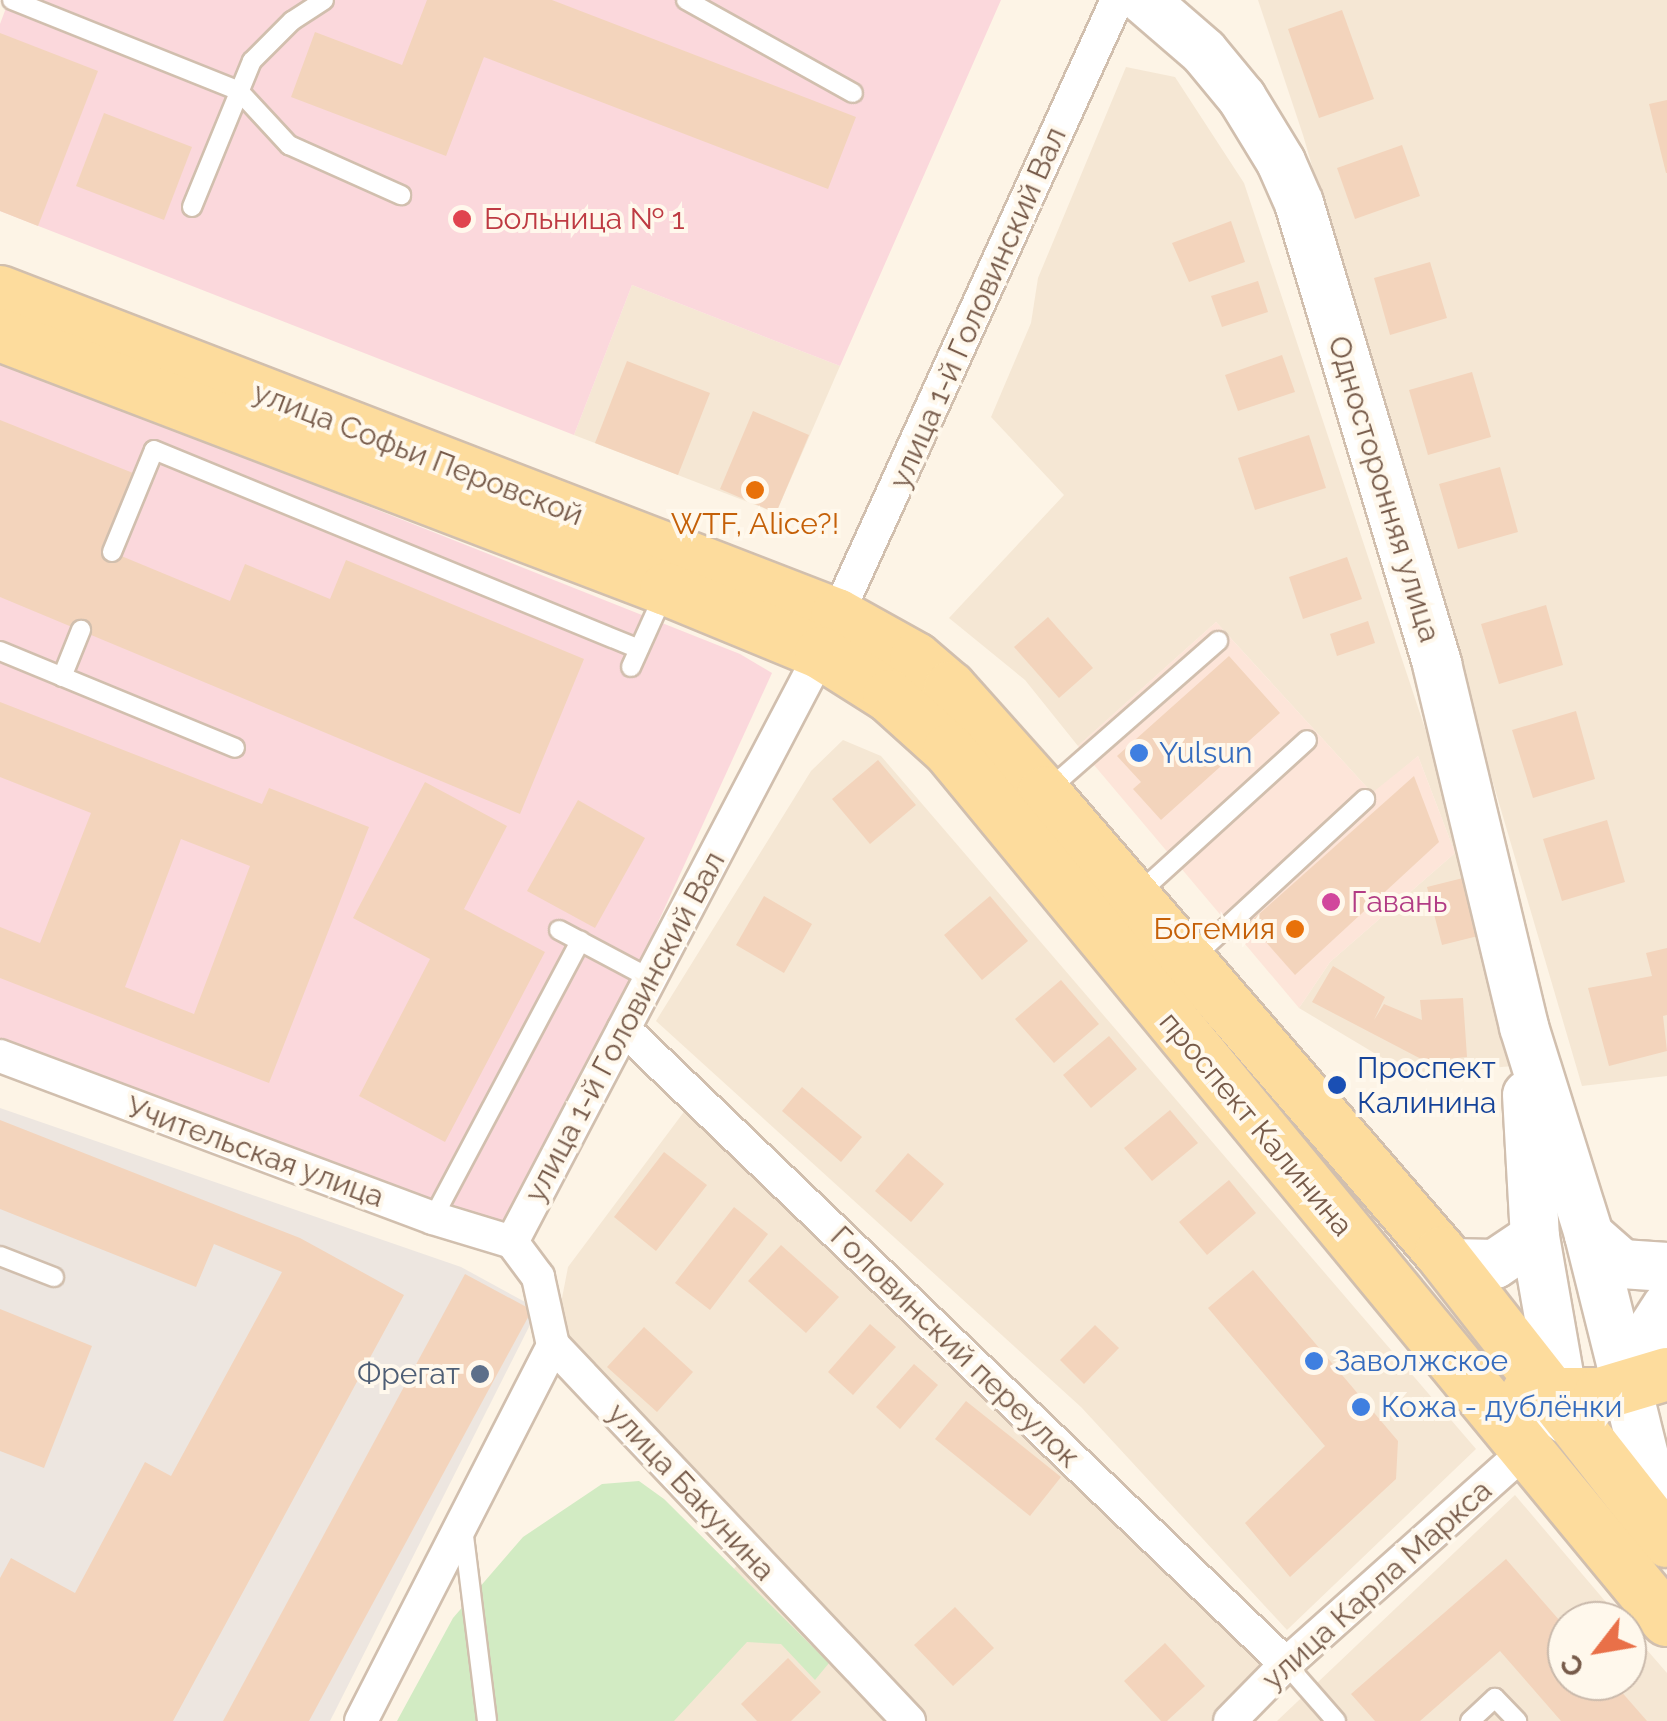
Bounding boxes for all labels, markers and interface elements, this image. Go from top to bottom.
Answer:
street label: улица 1-й Головинский Вал [882,122,1074,494]
place label: Больница № 1 [484,201,684,237]
marker: Больница № 1 [449,206,475,232]
street label: Односторонняя улица [1320,331,1448,647]
street label: улица Софьи Перовской [248,374,588,534]
marker: WTF, Alice?! [744,479,766,501]
place label: WTF, Alice?! [670,506,840,542]
place label: Yulsun [1159,735,1252,771]
marker: Yulsun [1128,742,1150,764]
street label: улица 1-й Головинский Вал [517,846,733,1208]
place label: Гавань [1351,884,1447,920]
marker: Гавань [1320,891,1342,913]
place label: Богемия [1153,911,1275,947]
marker: Богемия [1284,918,1306,940]
street label: проспект Калинина [1152,1005,1360,1243]
place label: Проспект Калинина [1357,1050,1496,1120]
marker: Проспект Калинина [1326,1074,1348,1096]
street label: Учительская улица [121,1089,389,1215]
street label: Головинский переулок [823,1219,1087,1475]
place label: Заволжское [1334,1343,1508,1379]
marker: Заволжское [1303,1350,1325,1372]
place label: Фрегат [357,1356,460,1392]
marker: Фрегат [469,1363,491,1385]
place label: Кожа - дублёнки [1381,1389,1622,1425]
street label: улица Бакунина [600,1396,782,1588]
marker: Кожа - дублёнки [1350,1396,1372,1418]
street label: улица Карла Маркса [1255,1473,1499,1697]
north arrow [1547,1601,1647,1701]
text: С [1553,1649,1592,1682]

